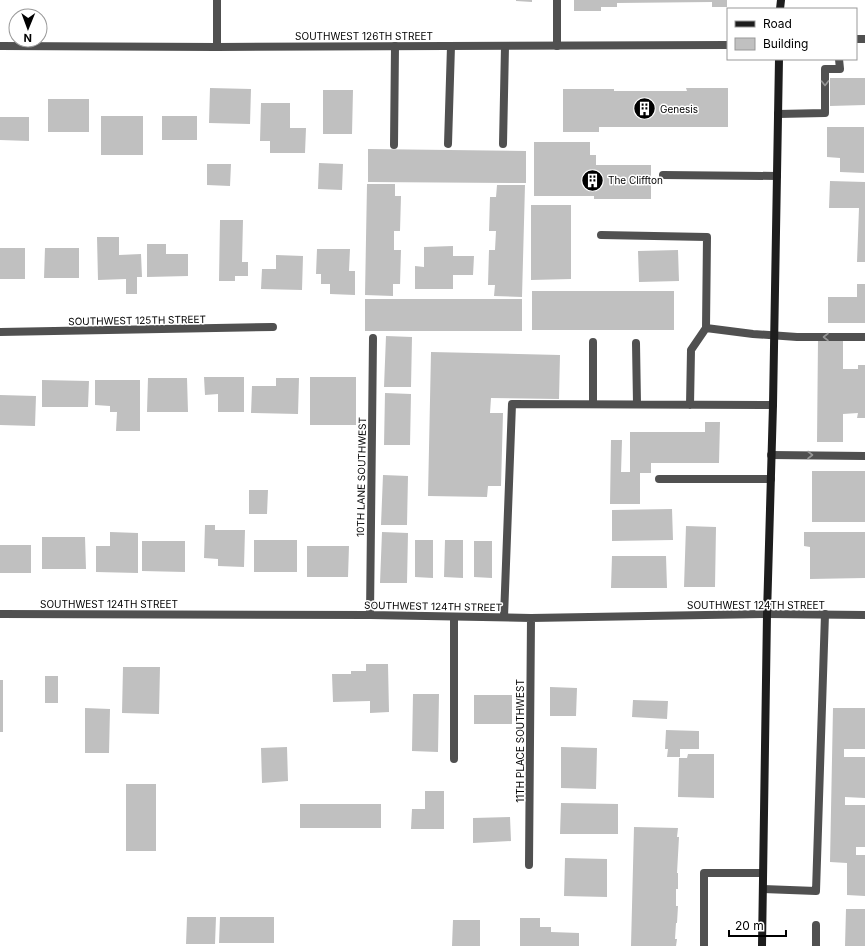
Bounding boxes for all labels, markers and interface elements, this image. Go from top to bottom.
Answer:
north arrow [8,8,48,48]
legend [727,8,857,60]
text: Road [763,16,792,31]
street label: SOUTHWEST 126TH STREET [295,30,433,42]
text: N [24,31,32,45]
text: Building [763,36,808,51]
one-way arrow [821,80,829,86]
building icon: Genesis [632,96,658,122]
place label: Genesis [660,103,698,115]
building icon: The Cliffton [579,167,605,193]
place label: The Cliffton [608,174,663,186]
street label: SOUTHWEST 125TH STREET [68,313,206,327]
one-way arrow [823,333,829,341]
street label: 10TH LANE SOUTHWEST [354,417,368,537]
one-way arrow [807,451,813,459]
street label: SOUTHWEST 124TH STREET [40,598,178,610]
street label: SOUTHWEST 124TH STREET [364,599,502,613]
street label: SOUTHWEST 124TH STREET [687,599,825,611]
street label: 11TH PLACE SOUTHWEST [514,679,526,803]
scale bar [729,912,786,938]
text: 20 m [735,918,764,933]

